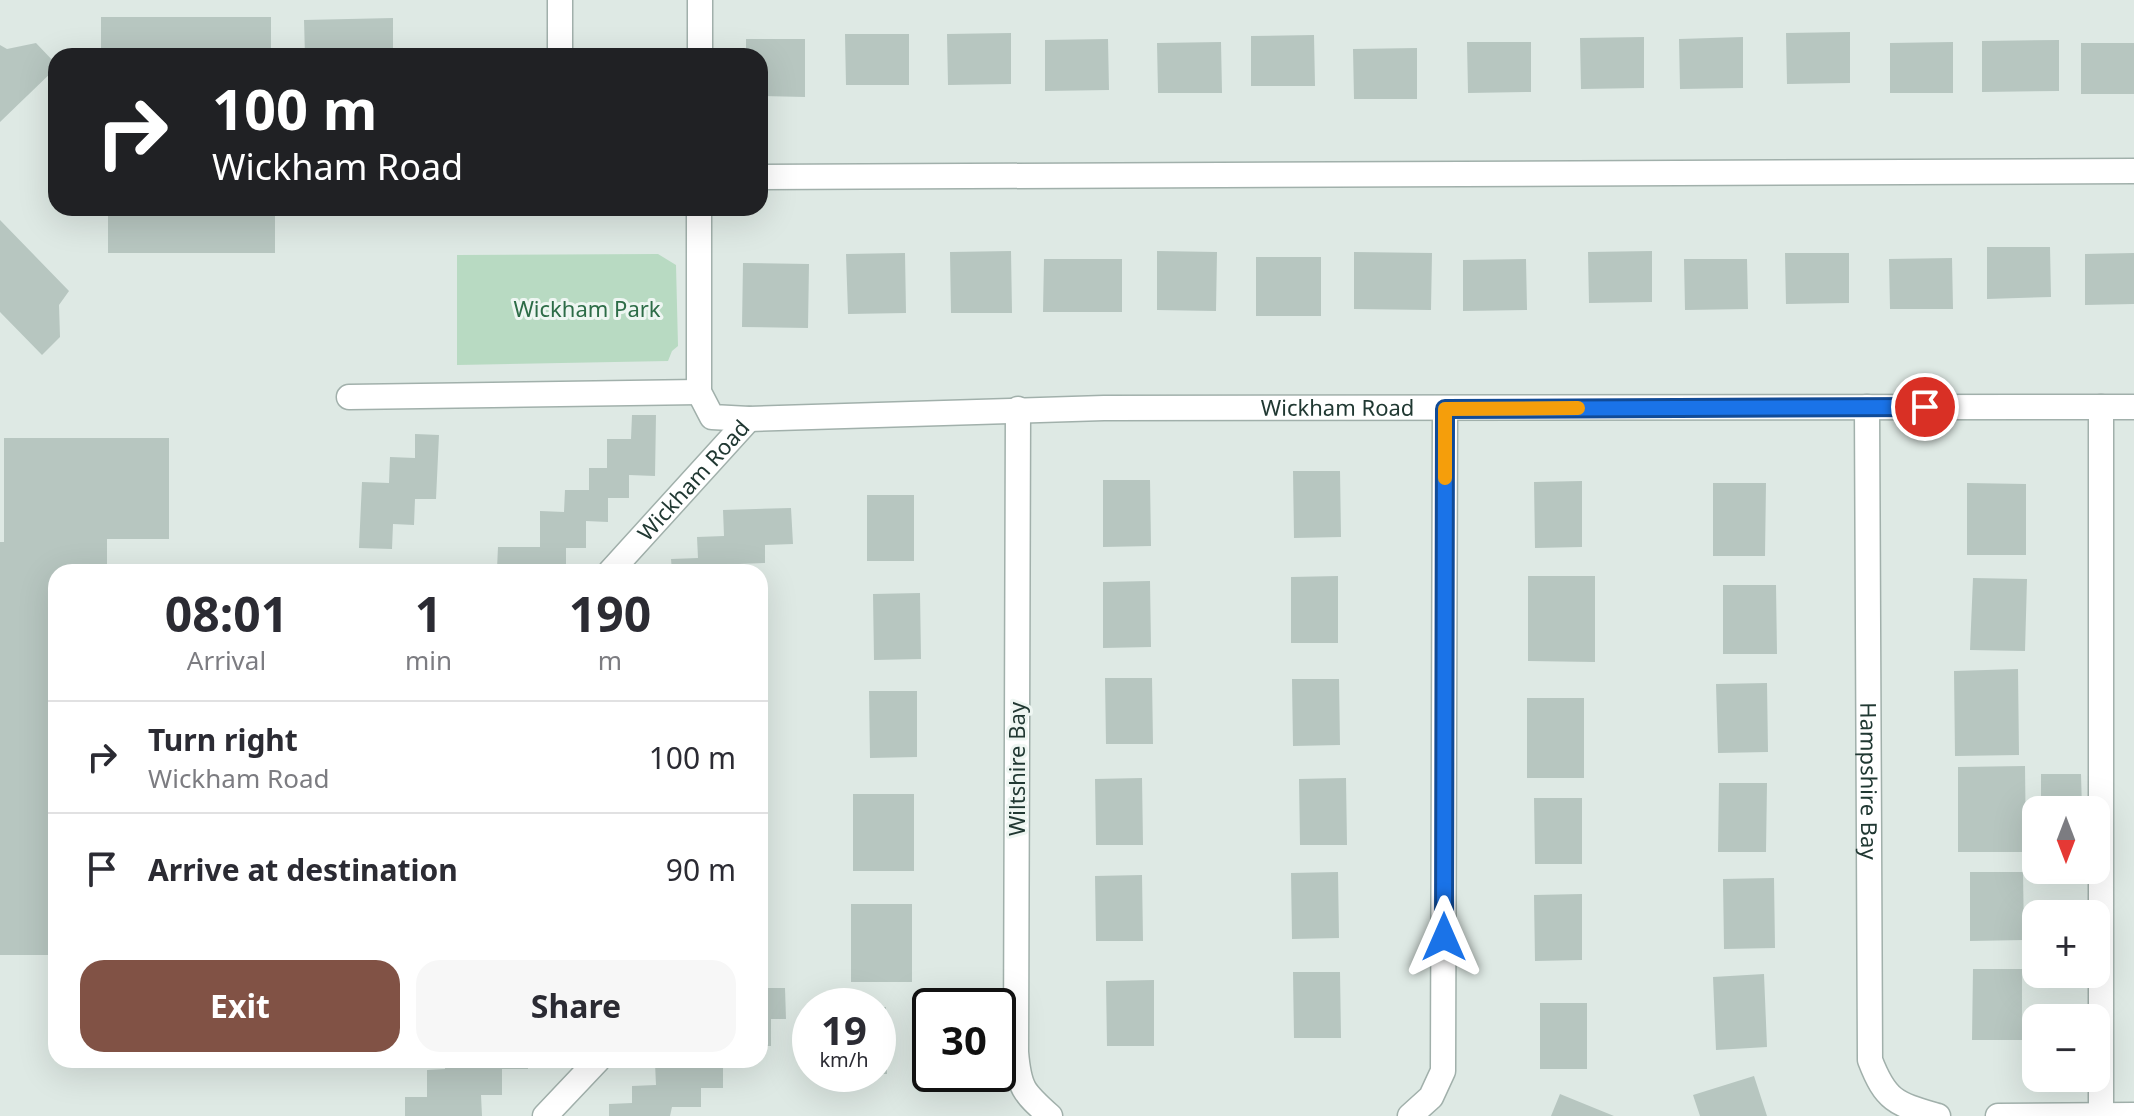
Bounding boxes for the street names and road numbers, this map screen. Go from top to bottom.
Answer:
street label: Wickham Road [1261,392,1414,422]
street label: Wickham Road [630,413,755,546]
street label: Wiltshire Bay [1001,701,1031,836]
street label: Hampshire Bay [1854,702,1885,860]

